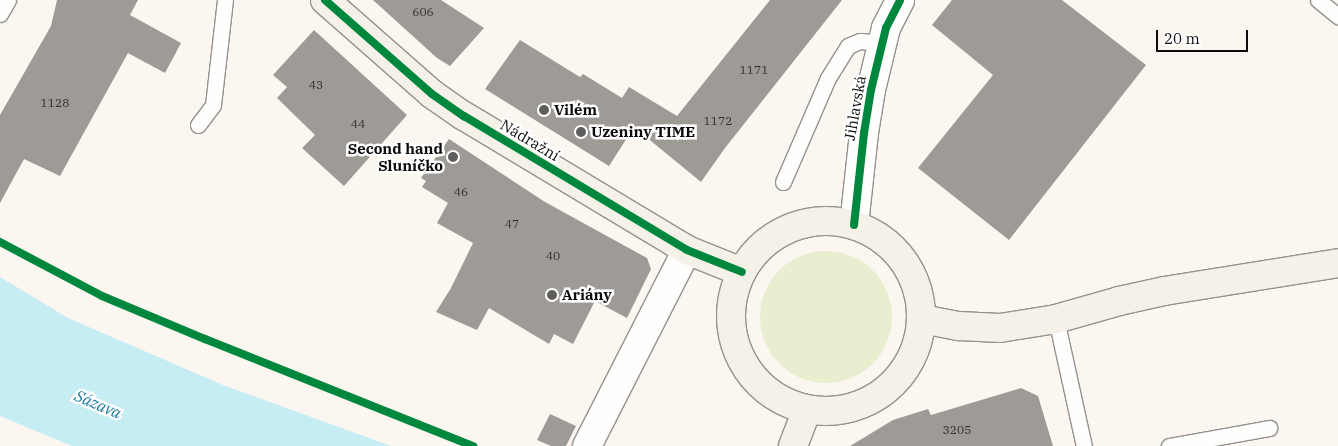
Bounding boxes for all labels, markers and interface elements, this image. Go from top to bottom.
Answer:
house number: 606 [412,5,434,19]
scale bar [1158,20,1250,52]
text: 20 m [1164,29,1200,48]
house number: 1171 [740,63,768,77]
street label: Jihlavská [840,74,870,142]
house number: 43 [309,78,323,92]
house number: 1128 [41,96,69,110]
place label: Vilém [554,101,597,119]
marker: Vilém [538,104,550,116]
house number: 1172 [704,114,732,128]
street label: Nádražní [497,115,563,165]
house number: 44 [351,117,365,131]
place label: Uzeniny TIME [591,123,695,141]
marker: Uzeniny TIME [575,126,587,138]
place label: Second hand Sluníčko [348,139,443,174]
marker: Second hand Sluníčko [447,151,459,163]
house number: 46 [454,185,468,199]
house number: 47 [505,217,519,231]
house number: 40 [546,249,560,263]
place label: Ariány [562,286,612,304]
marker: Ariány [546,289,558,301]
water label: Sázava [72,386,124,422]
house number: 3205 [943,423,971,437]

